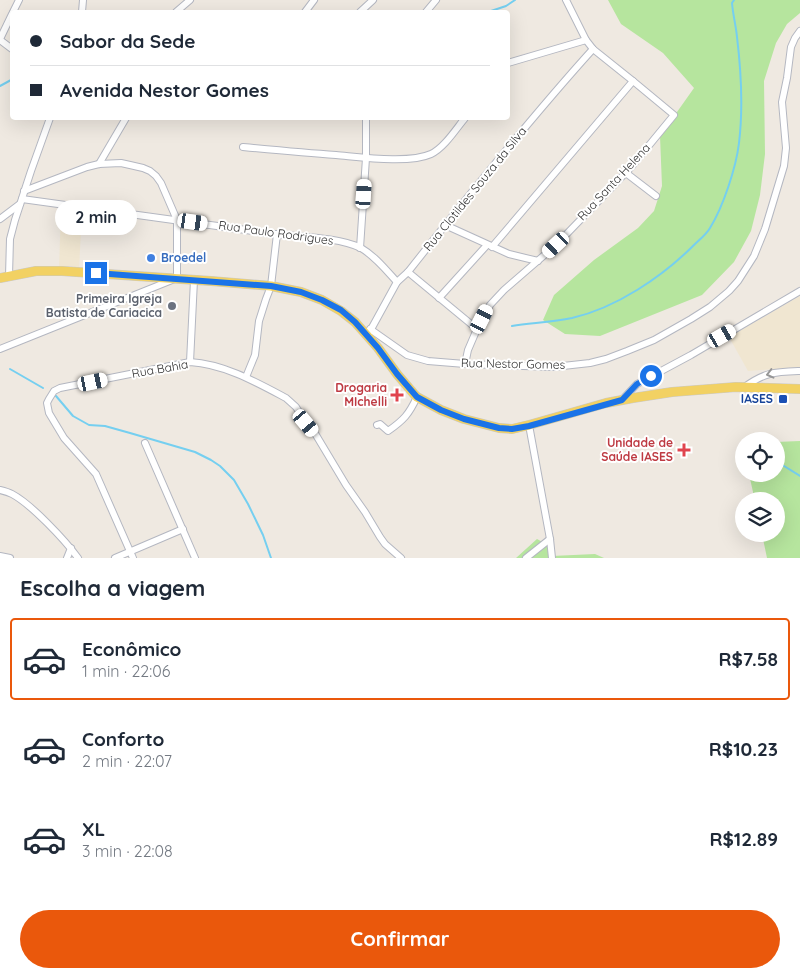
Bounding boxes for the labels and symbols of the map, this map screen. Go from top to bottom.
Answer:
street label: Rua Clotildes Souza da Silva [420,124,529,254]
street label: Rua Santa Helena [574,140,653,223]
car [355,179,372,209]
callout: 2 min [55,200,137,236]
car [177,212,208,232]
street label: Rua Paulo Rodrigues [218,217,335,248]
car [539,229,572,261]
place label: Broedel [161,250,206,265]
marker: Broedel [145,252,157,264]
route end [85,262,107,284]
place label: Primeira Igreja Batista de Cariacica [46,291,162,320]
marker: Primeira Igreja Batista de Cariacica [166,300,178,312]
car [468,302,495,336]
car [705,322,738,350]
street label: Rua Nestor Gomes [461,355,566,372]
street label: Rua Bahia [131,356,189,381]
route start [640,365,662,387]
one-way arrow [766,369,774,379]
car [76,372,109,392]
place label: Drogaria MIchelli [335,380,387,409]
marker: Drogaria MIchelli [391,389,403,401]
place label: IASES [741,391,773,406]
marker: IASES [777,393,789,405]
car [290,407,321,439]
place label: Unidade de Saúde IASES [601,435,673,464]
marker: Unidade de Saúde IASES [677,443,691,457]

